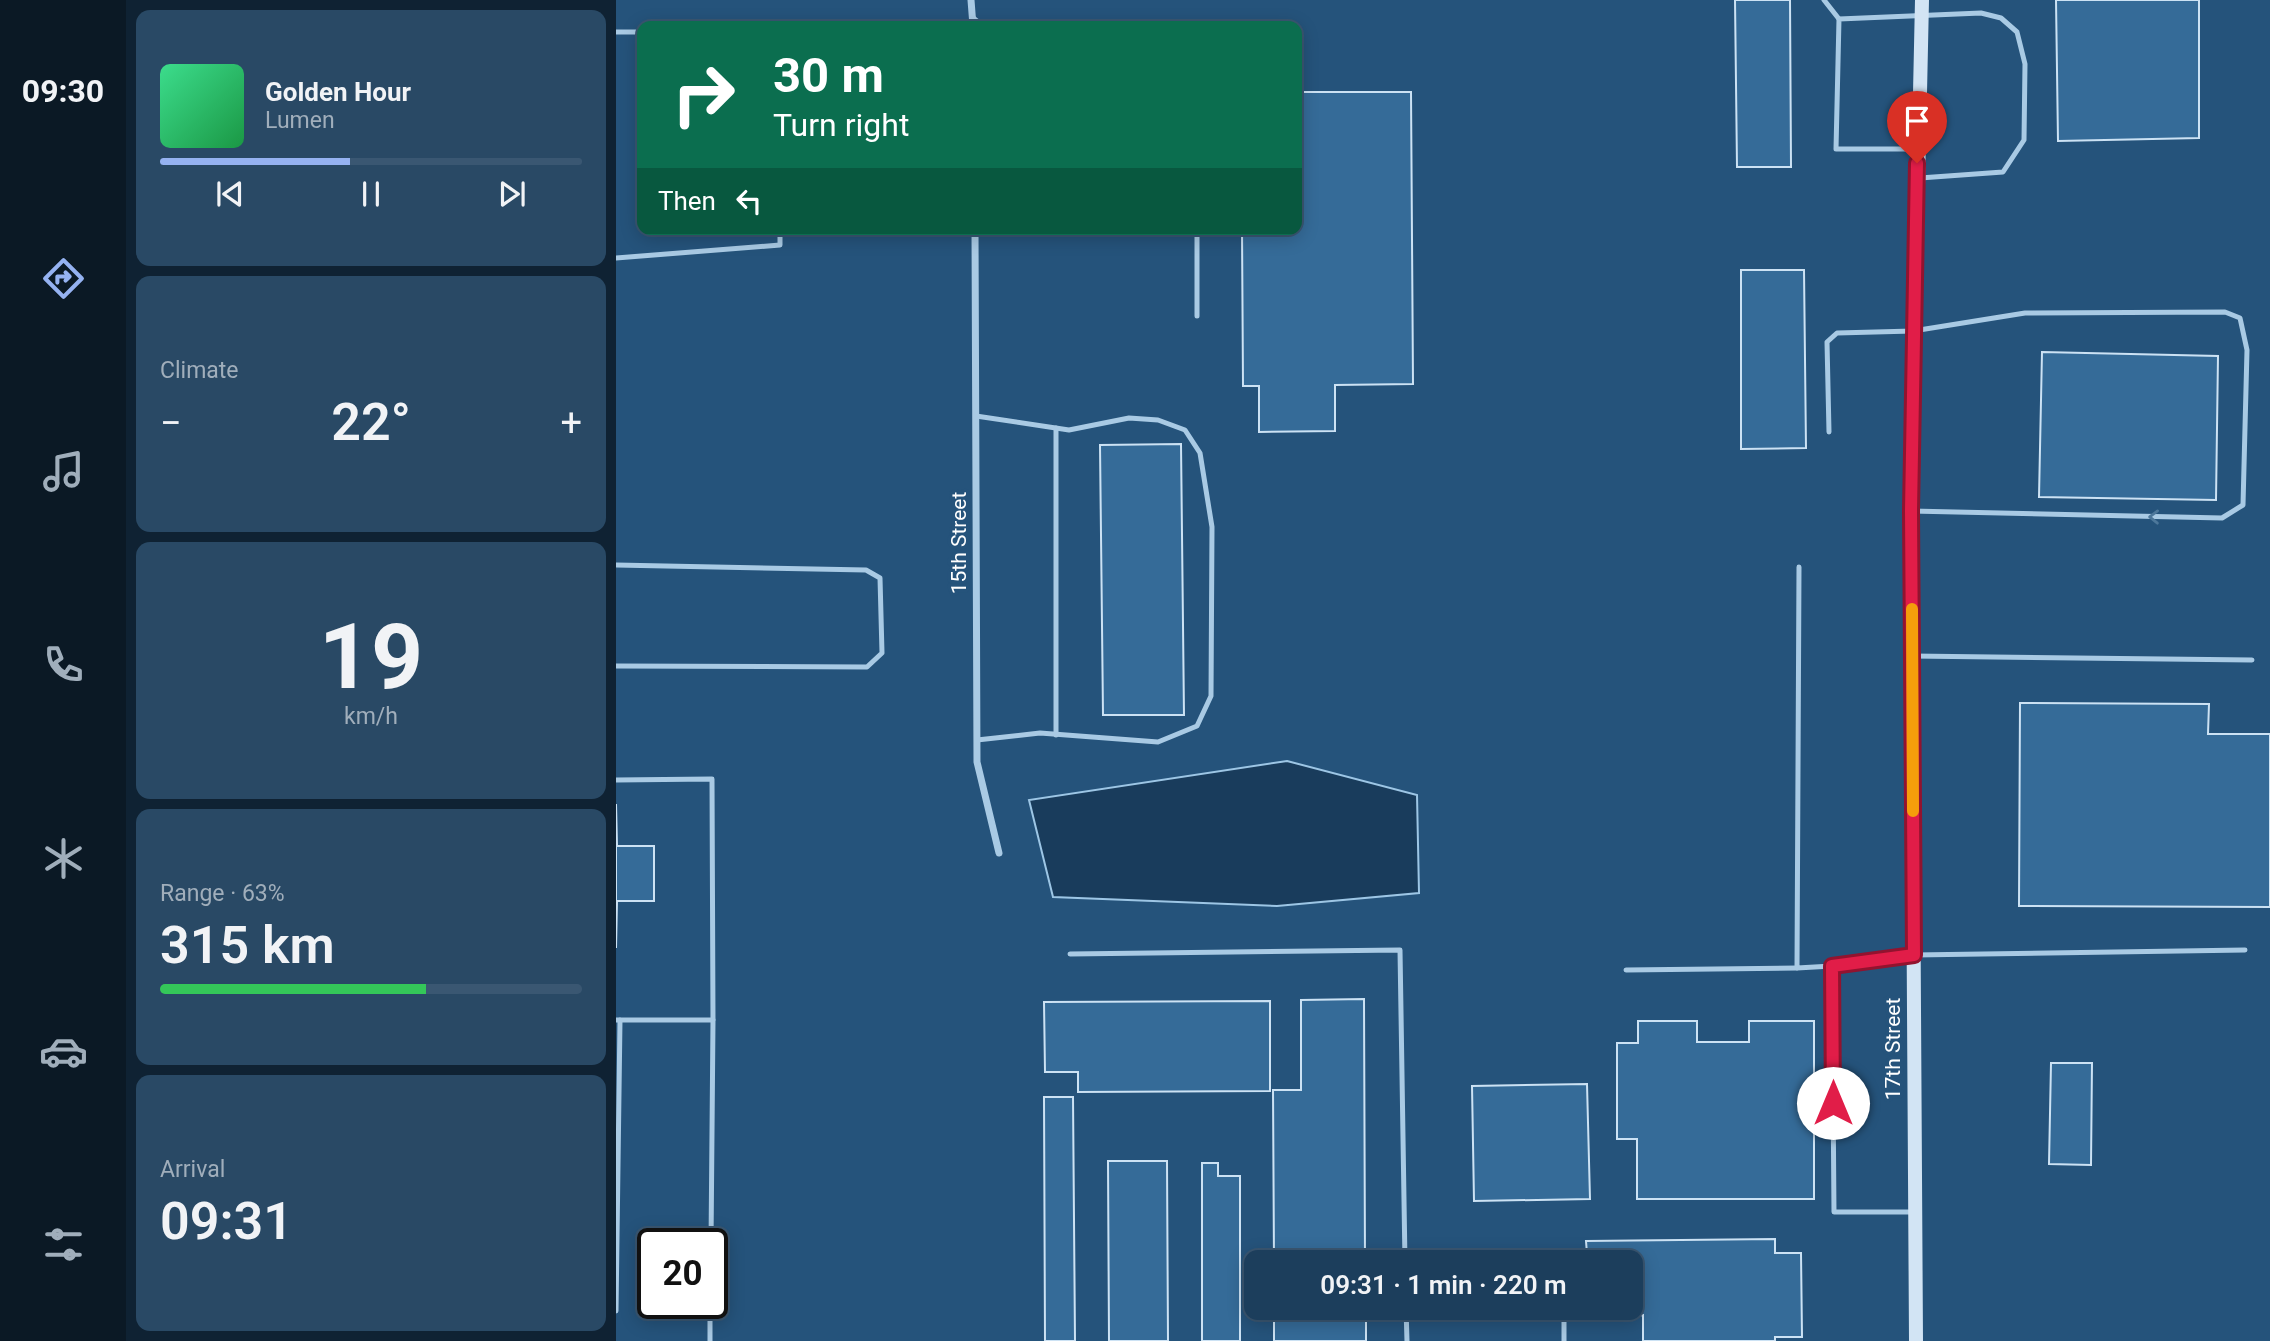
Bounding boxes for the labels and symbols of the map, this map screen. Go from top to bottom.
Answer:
pin [1887,91,1947,163]
street label: 15th Street [947,492,971,594]
one-way arrow [2148,509,2159,524]
street label: 17th Street [1881,998,1905,1100]
position arrow [1796,1066,1870,1140]
speed limit sign: 20 [637,1228,728,1319]

